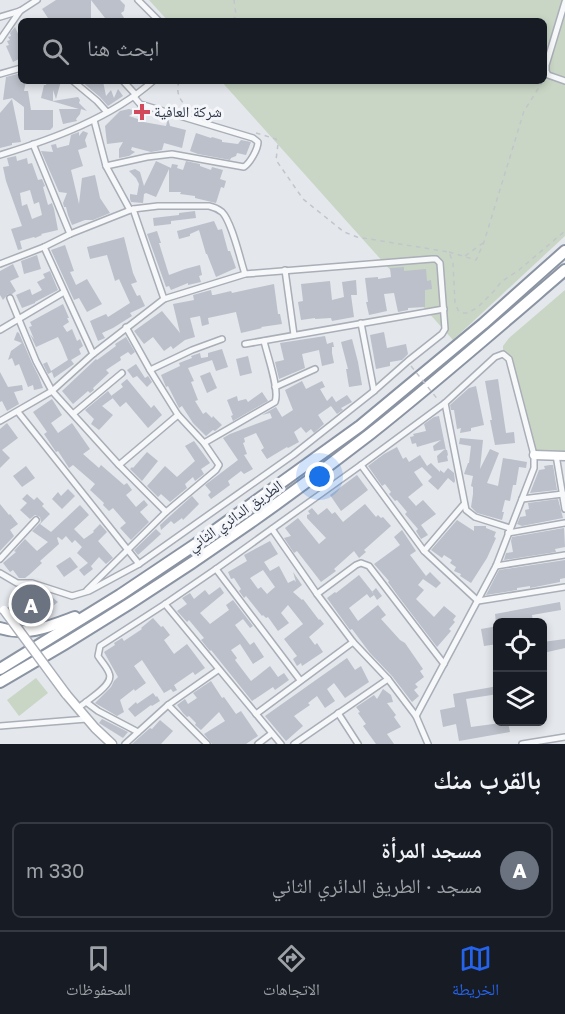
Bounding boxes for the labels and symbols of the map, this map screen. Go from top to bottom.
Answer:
place label: شركة العافية [154,102,222,121]
marker: شركة العافية [135,105,149,119]
your location [305,462,334,491]
street label: الطريق الدائري الثاني [183,476,288,558]
pin: A [12,582,51,626]

